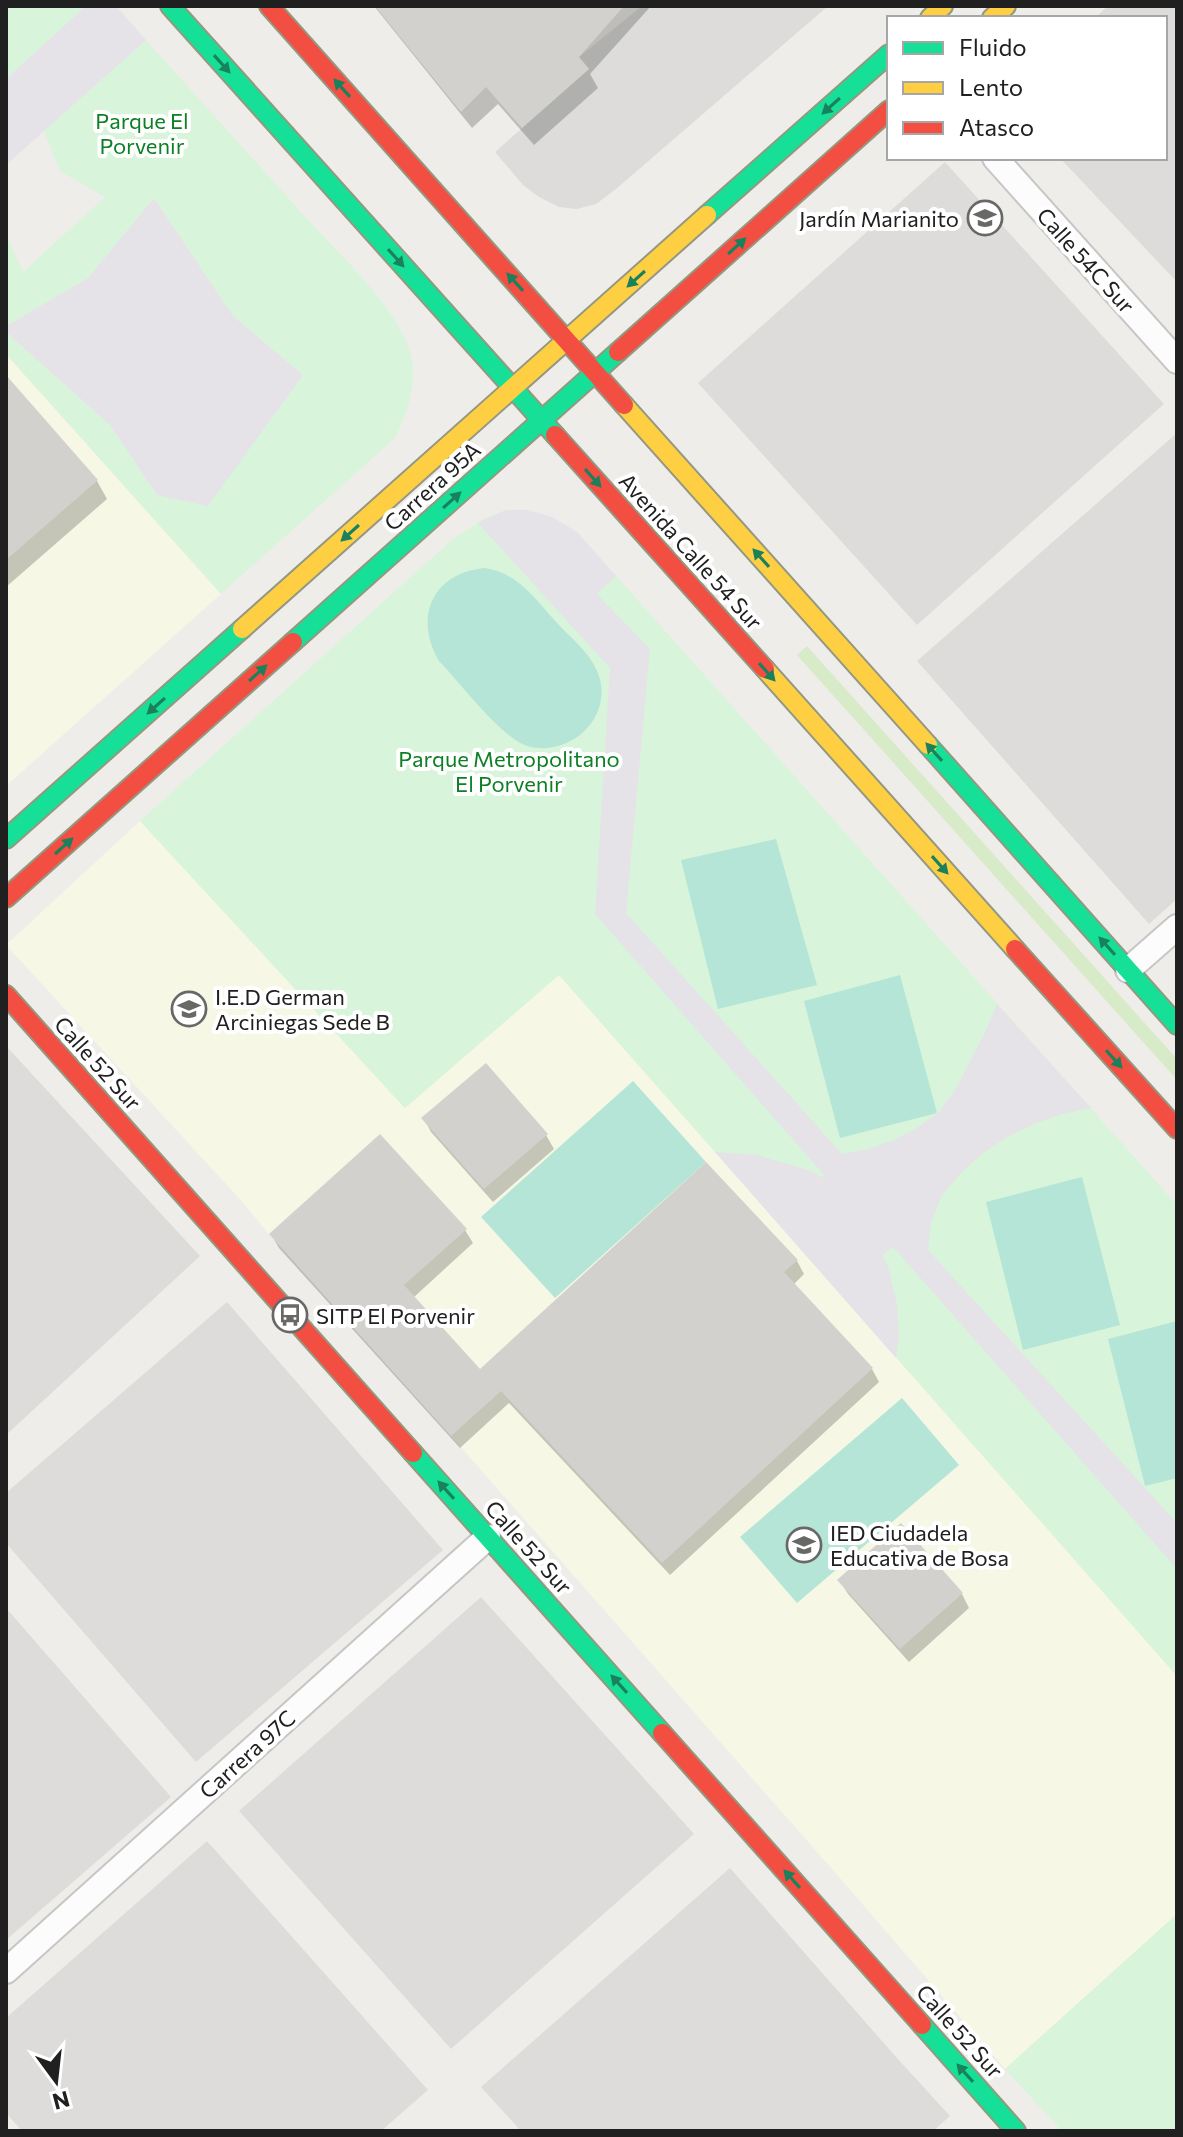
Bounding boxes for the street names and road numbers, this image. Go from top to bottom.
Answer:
street label: Calle 54C Sur [1032,202,1141,318]
street label: Carrera 95A [378,436,486,536]
street label: Avenida Calle 54 Sur [614,467,768,635]
street label: Calle 52 Sur [49,1011,147,1116]
street label: Calle 52 Sur [480,1495,578,1600]
street label: Carrera 97C [194,1704,300,1804]
street label: Calle 52 Sur [911,1979,1009,2084]

